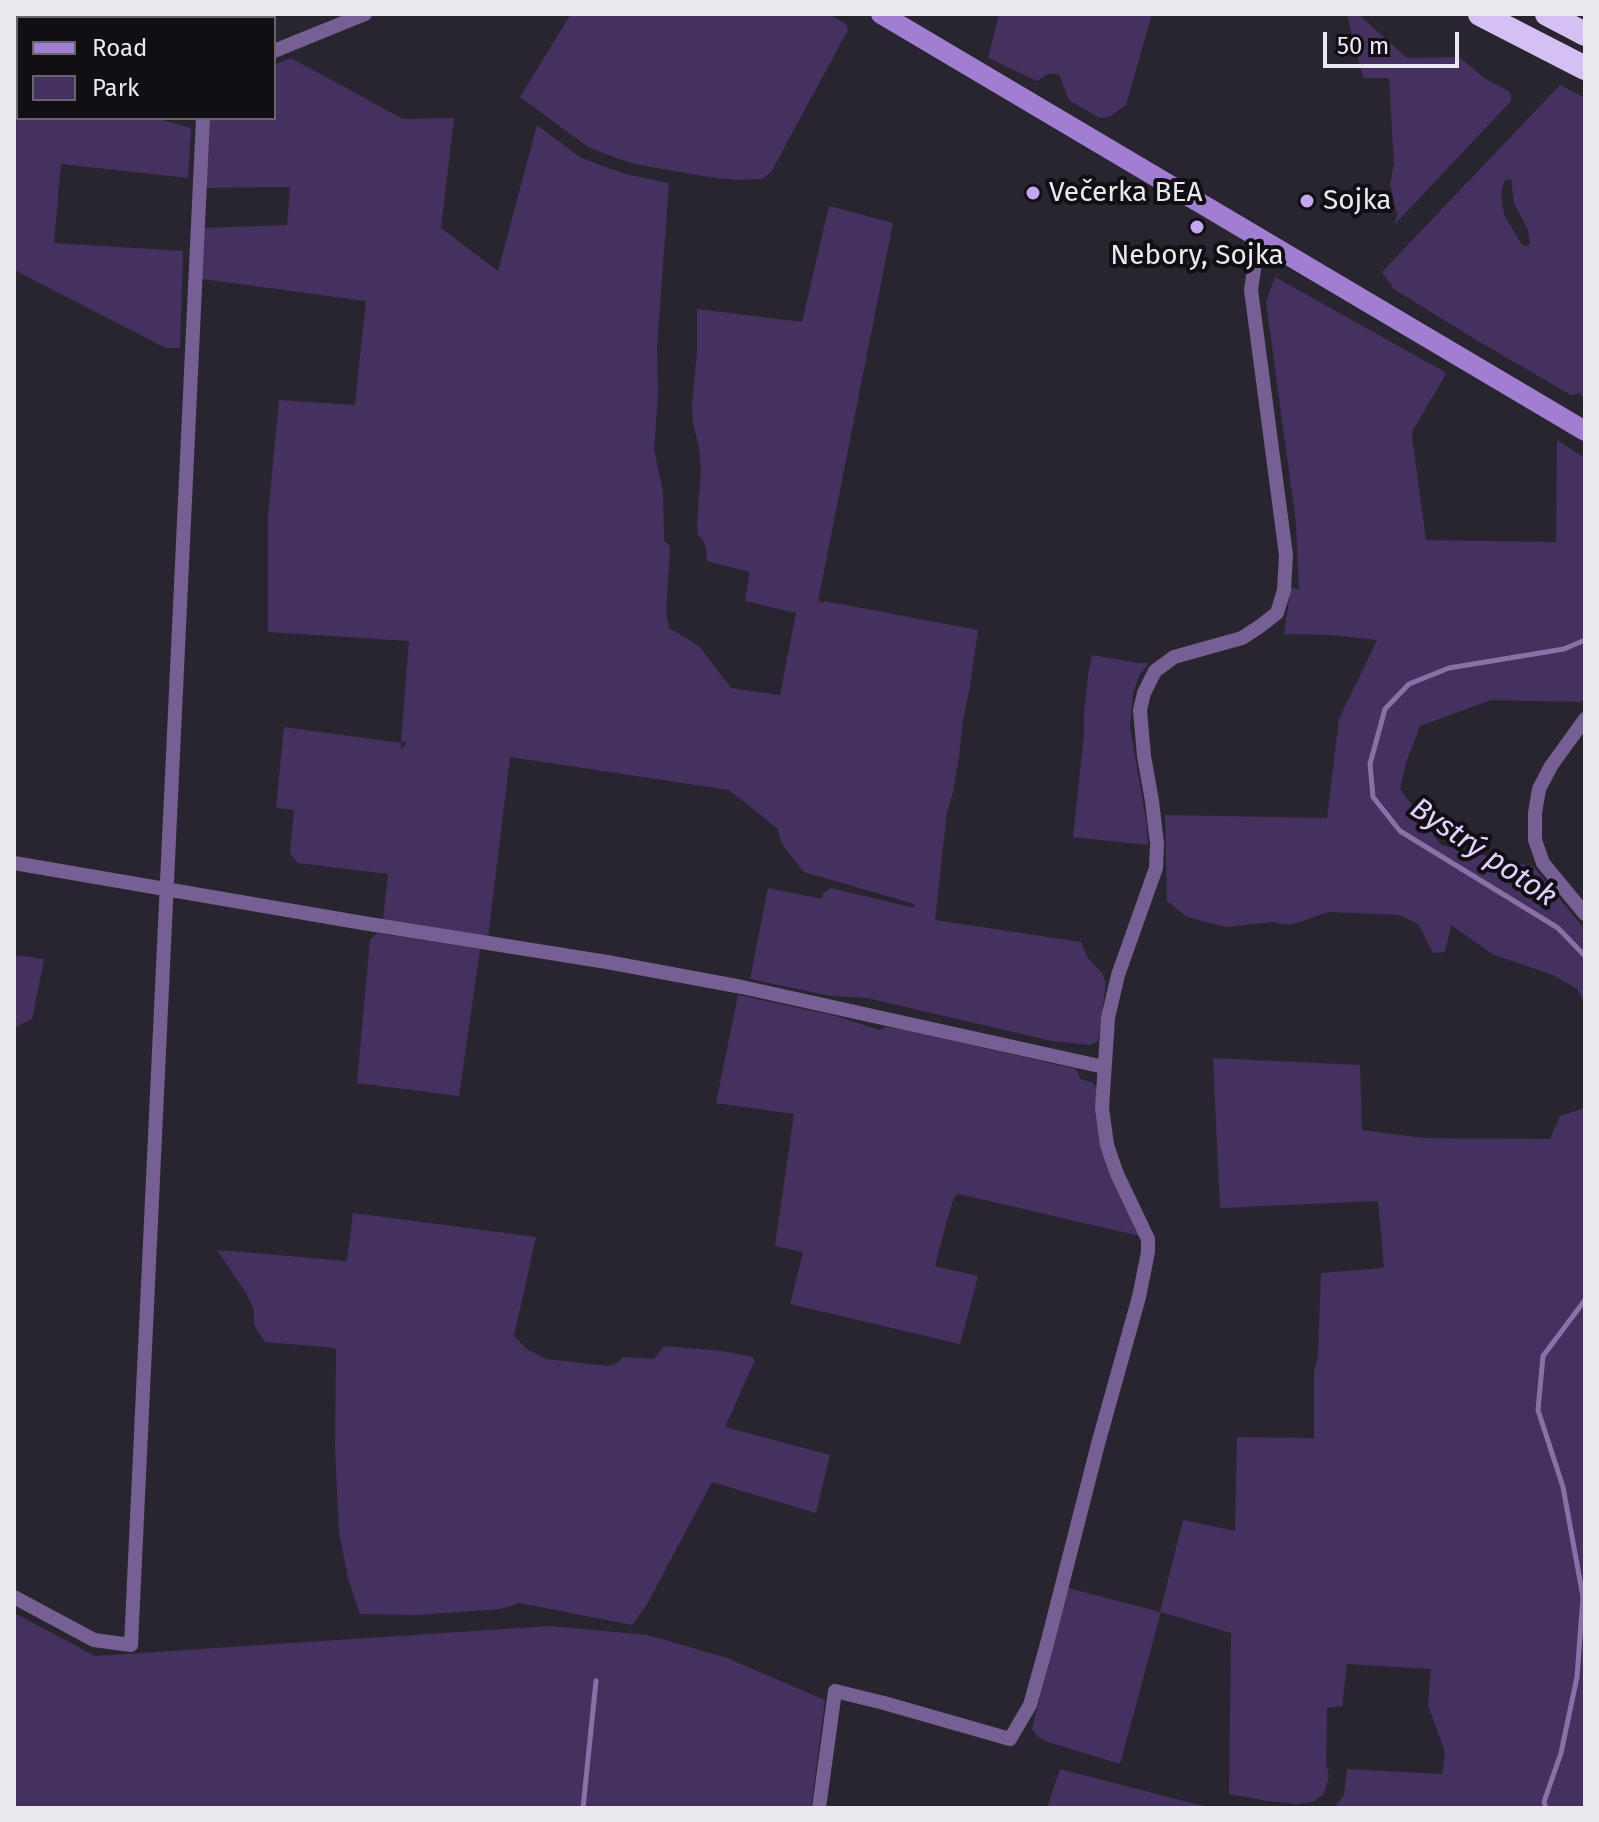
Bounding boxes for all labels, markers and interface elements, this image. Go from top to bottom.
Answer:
legend [16,16,276,120]
scale bar [1327,16,1463,66]
text: 50 m [1337,32,1389,60]
text: Road [92,34,147,62]
text: Park [92,74,139,102]
place label: Večerka BEA [1049,176,1203,210]
marker: Večerka BEA [1024,184,1042,202]
place label: Sojka [1323,184,1392,218]
marker: Sojka [1298,192,1316,210]
marker: Nebory, Sojka [1188,218,1206,236]
place label: Nebory, Sojka [1110,239,1284,273]
water label: Bystrý potok [1403,791,1563,915]

